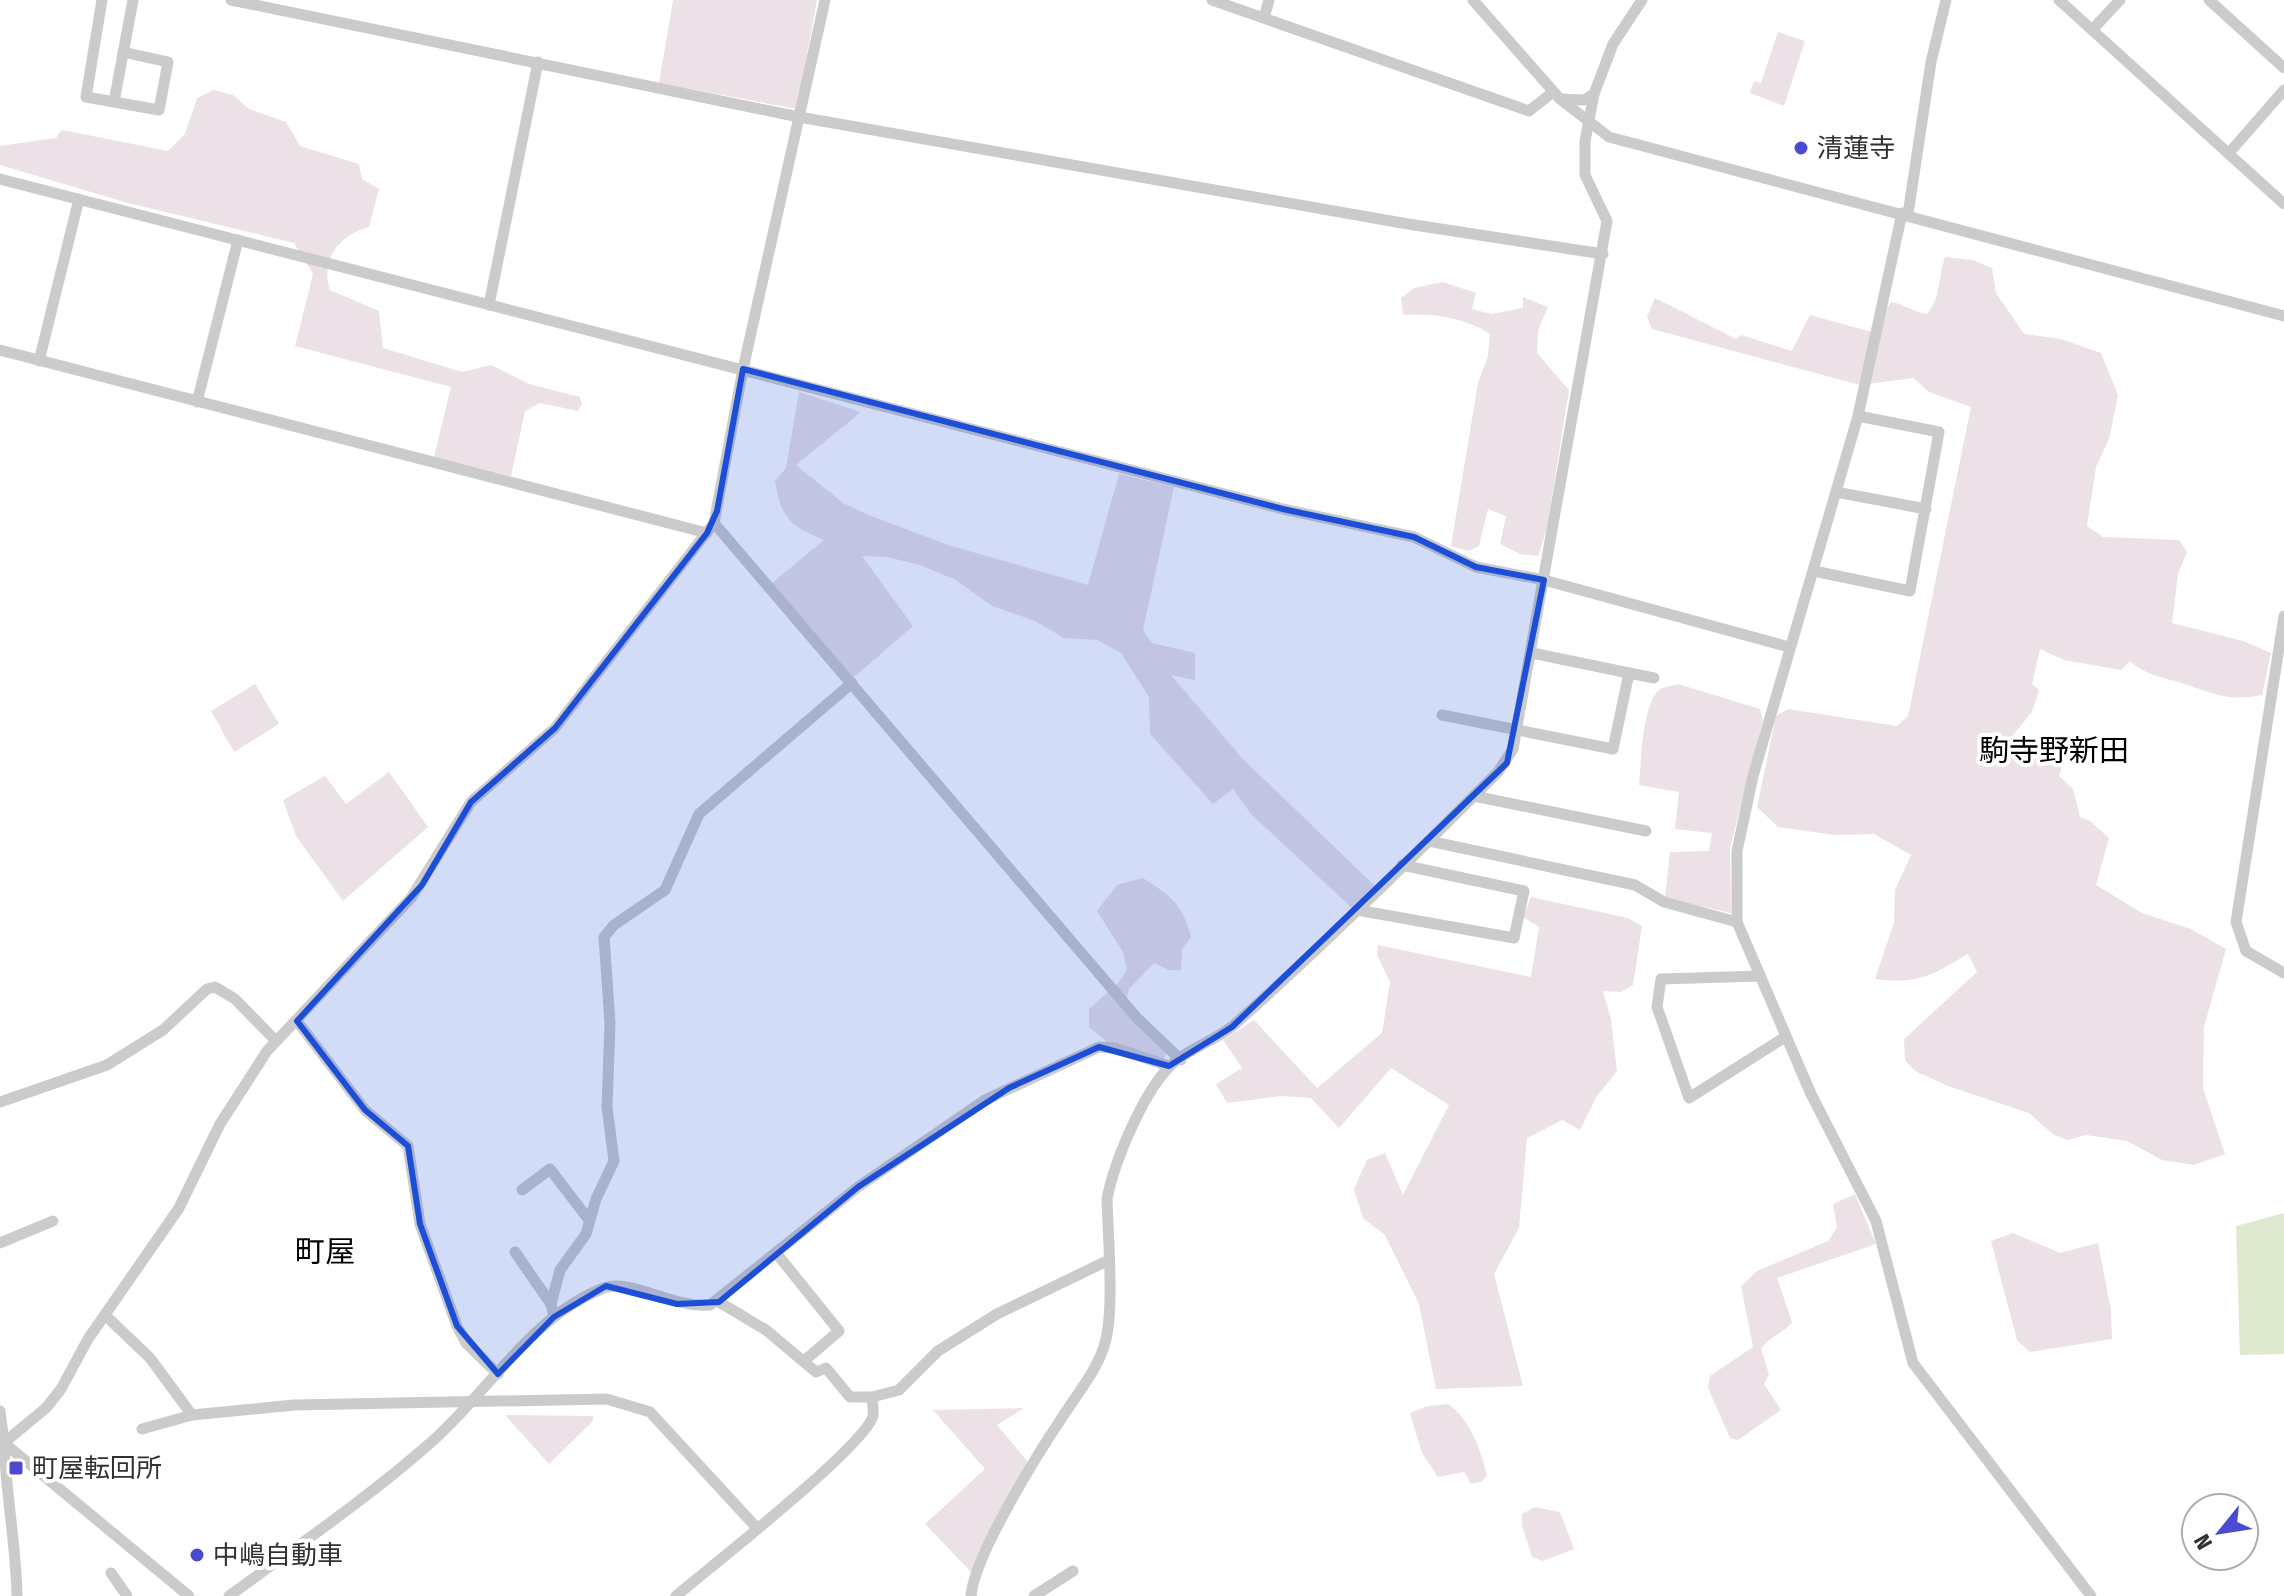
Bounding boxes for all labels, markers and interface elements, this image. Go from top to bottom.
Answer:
place label: 清蓮寺 [1817,133,1895,164]
marker: 清蓮寺 [1792,139,1810,157]
district label: 駒寺野新田 [1979,733,2129,769]
district label: 町屋 [295,1234,355,1270]
place label: 町屋転回所 [32,1453,162,1484]
marker: 町屋転回所 [7,1459,25,1477]
north arrow [2180,1492,2260,1572]
text: N [2188,1529,2218,1554]
place label: 中嶋自動車 [213,1540,343,1571]
marker: 中嶋自動車 [188,1546,206,1564]

